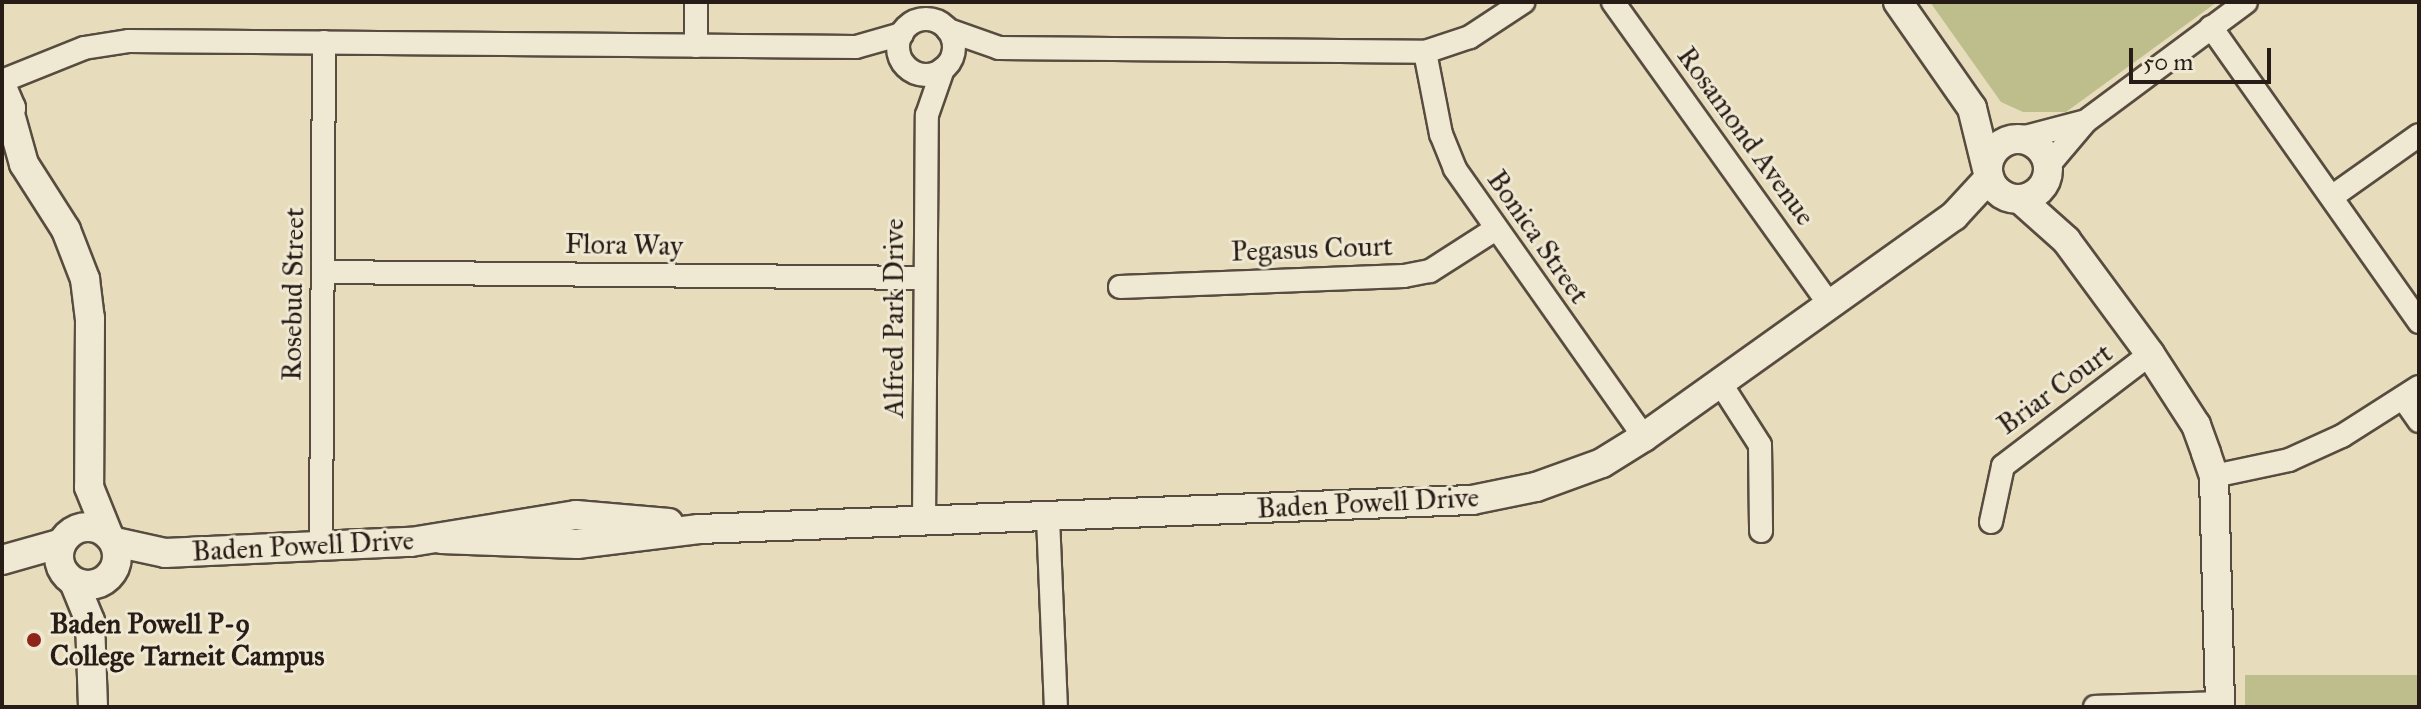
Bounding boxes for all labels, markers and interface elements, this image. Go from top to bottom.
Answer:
scale bar [2133,32,2275,82]
street label: Rosamond Avenue [1670,40,1822,232]
text: 50 m [2143,47,2193,77]
street label: Bonica Street [1480,164,1596,310]
street label: Rosebud Street [275,207,311,381]
street label: Alfred Park Drive [877,218,911,418]
street label: Flora Way [565,227,683,263]
street label: Pegasus Court [1230,229,1394,269]
street label: Briar Court [1991,336,2119,442]
street label: Baden Powell Drive [1256,480,1480,526]
street label: Baden Powell Drive [191,523,415,569]
place label: Baden Powell P-9 College Tarneit Campus [50,607,324,673]
marker: Baden Powell P-9 College Tarneit Campus [25,631,43,649]

